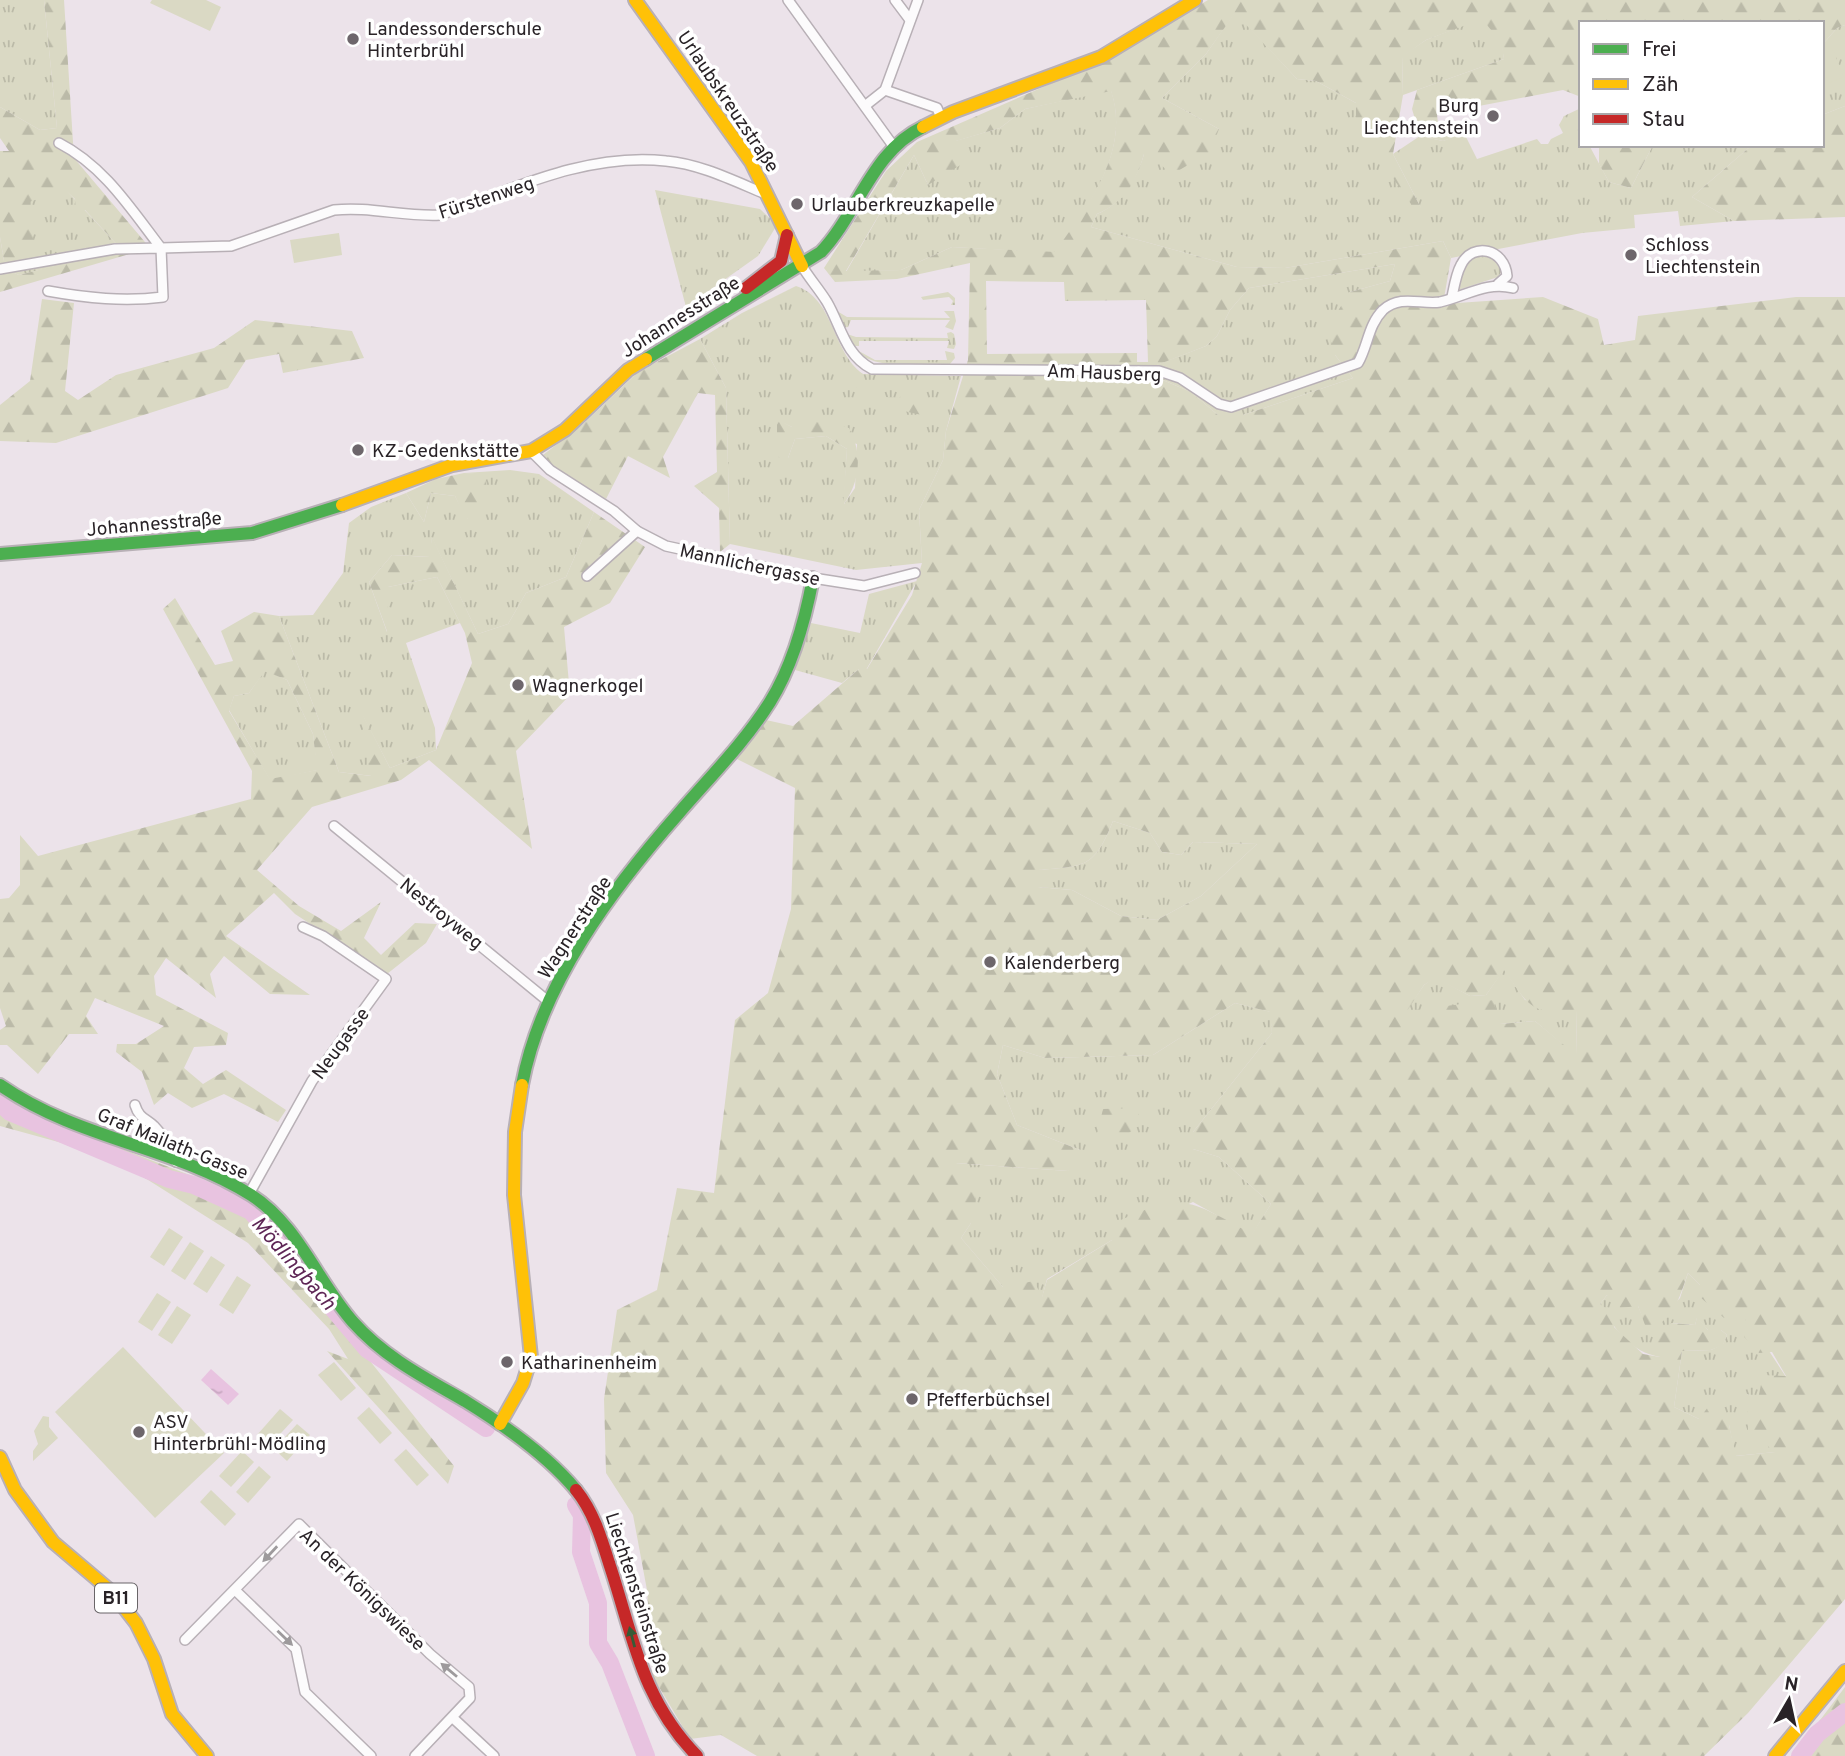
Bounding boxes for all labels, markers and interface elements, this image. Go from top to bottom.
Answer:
place label: Landessonderschule Hinterbrühl [367,18,542,64]
legend [1579,21,1824,147]
street label: Urlaubskreuzstraße [671,27,784,178]
marker: Landessonderschule Hinterbrühl [345,31,361,47]
text: Frei [1642,37,1677,64]
text: Zäh [1642,72,1679,99]
place label: Burg Liechtenstein [1364,95,1479,141]
text: Stau [1642,107,1685,134]
marker: Burg Liechtenstein [1485,108,1501,124]
street label: Fürstenweg [436,172,538,226]
place label: Urlauberkreuzkapelle [811,194,995,218]
marker: Urlauberkreuzkapelle [789,196,805,212]
place label: Schloss Liechtenstein [1645,234,1760,280]
marker: Schloss Liechtenstein [1623,247,1639,263]
street label: Johannesstraße [617,272,745,364]
street label: Am Hausberg [1046,360,1162,388]
place label: KZ-Gedenkstätte [372,440,519,464]
marker: KZ-Gedenkstätte [350,442,366,458]
street label: Johannesstraße [86,507,223,543]
street label: Mannlichergasse [677,539,822,593]
place label: Wagnerkogel [532,675,644,699]
marker: Wagnerkogel [510,677,526,693]
street label: Wagnerstraße [533,872,618,984]
street label: Nestroyweg [394,874,487,956]
place label: Kalenderberg [1004,952,1120,976]
marker: Kalenderberg [982,954,998,970]
street label: Neugasse [308,1004,376,1085]
street label: Graf Mailath-Gasse [93,1104,251,1186]
water label: Mödlingbach [245,1211,342,1317]
place label: Katharinenheim [521,1352,657,1376]
marker: Katharinenheim [499,1354,515,1370]
place label: Pfefferbüchsel [926,1389,1050,1413]
marker: Pfefferbüchsel [904,1391,920,1407]
place label: ASV Hinterbrühl-Mödling [153,1411,326,1457]
marker: ASV Hinterbrühl-Mödling [131,1424,147,1440]
street label: Liechtensteinstraße [599,1510,674,1677]
street label: An der Königswiese [294,1524,430,1657]
one-way arrow [263,1545,279,1562]
road number: B11 [95,1583,137,1612]
one-way arrow [626,1626,637,1648]
one-way arrow [276,1629,293,1645]
one-way arrow [440,1662,458,1678]
north arrow [1754,1665,1824,1735]
text: N [1783,1672,1800,1698]

